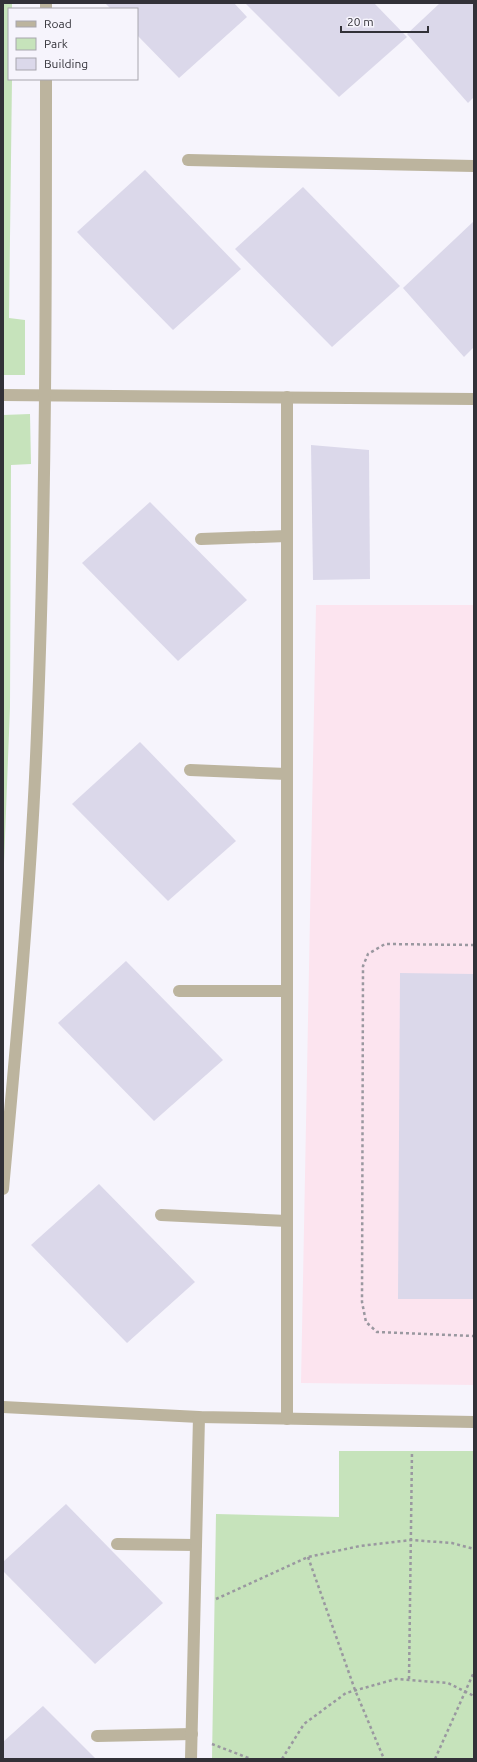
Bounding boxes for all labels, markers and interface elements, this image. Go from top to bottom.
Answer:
legend [8,8,138,80]
scale bar [341,8,428,34]
text: 20 m [347,15,374,28]
text: Road [44,17,72,30]
text: Park [44,37,68,50]
text: Building [44,57,88,70]

